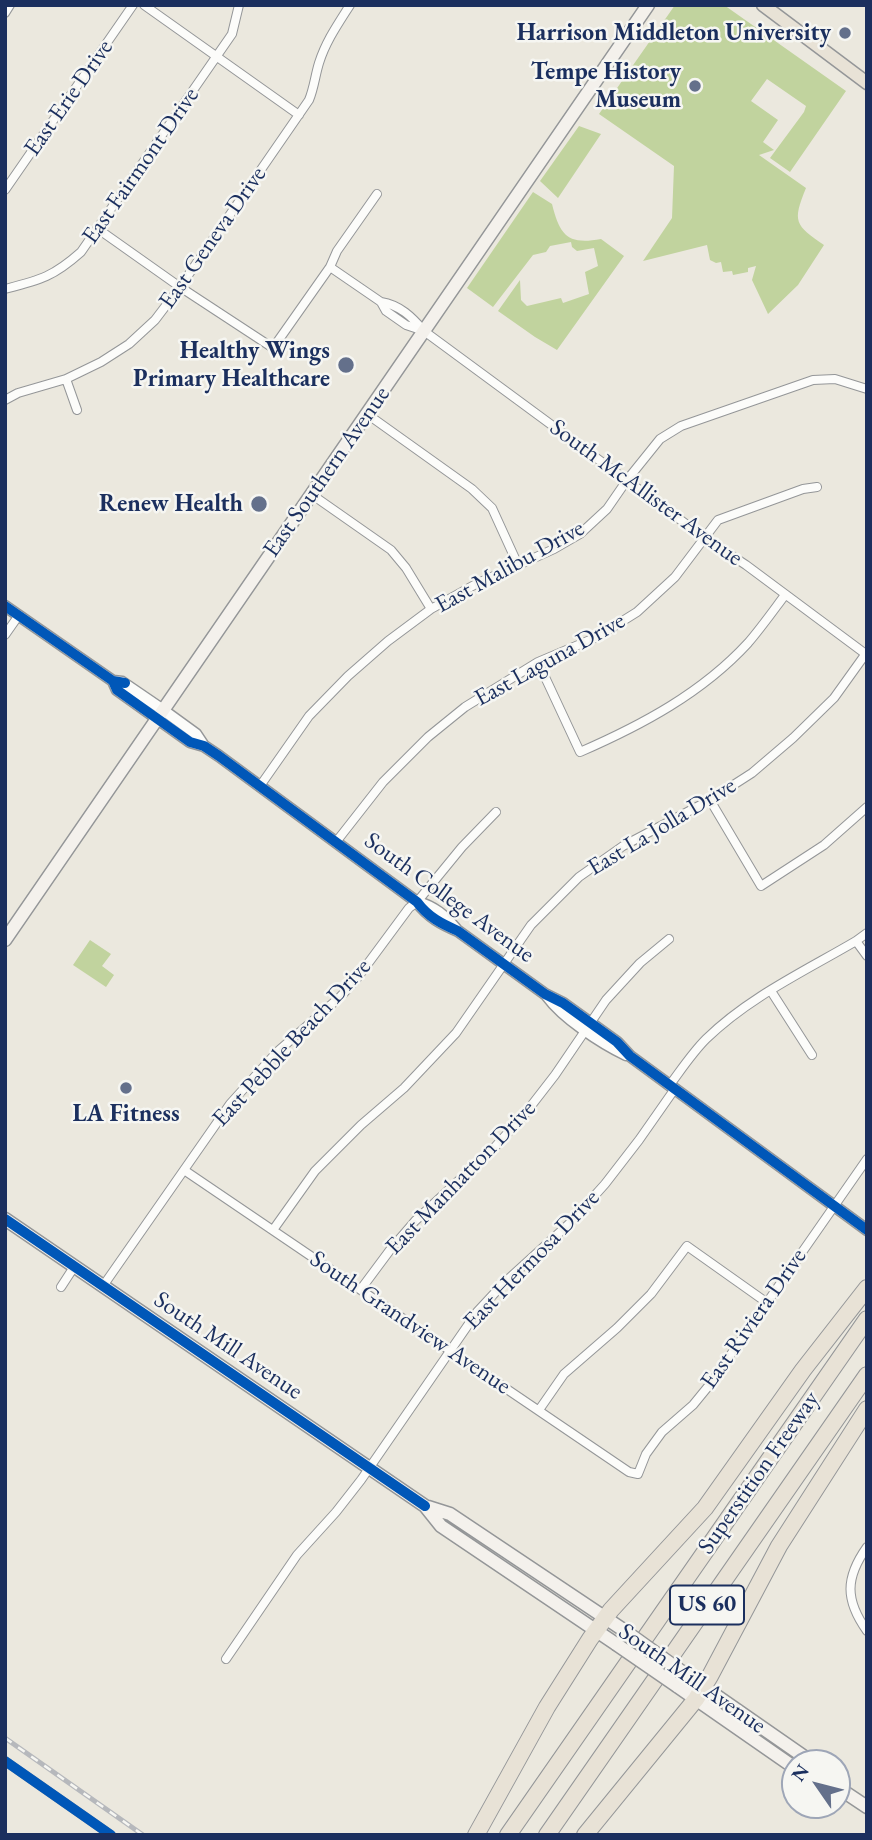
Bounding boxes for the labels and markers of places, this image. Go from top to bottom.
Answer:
place label: Harrison Middleton University [517,19,831,47]
marker: Harrison Middleton University [837,25,853,41]
place label: Tempe History Museum [531,58,681,114]
marker: Tempe History Museum [687,78,703,94]
place label: Healthy Wings Primary Healthcare [133,337,330,393]
marker: Healthy Wings Primary Healthcare [336,355,356,375]
place label: Renew Health [99,490,243,518]
marker: Renew Health [249,494,269,514]
marker: LA Fitness [118,1080,134,1096]
place label: LA Fitness [72,1100,180,1128]

